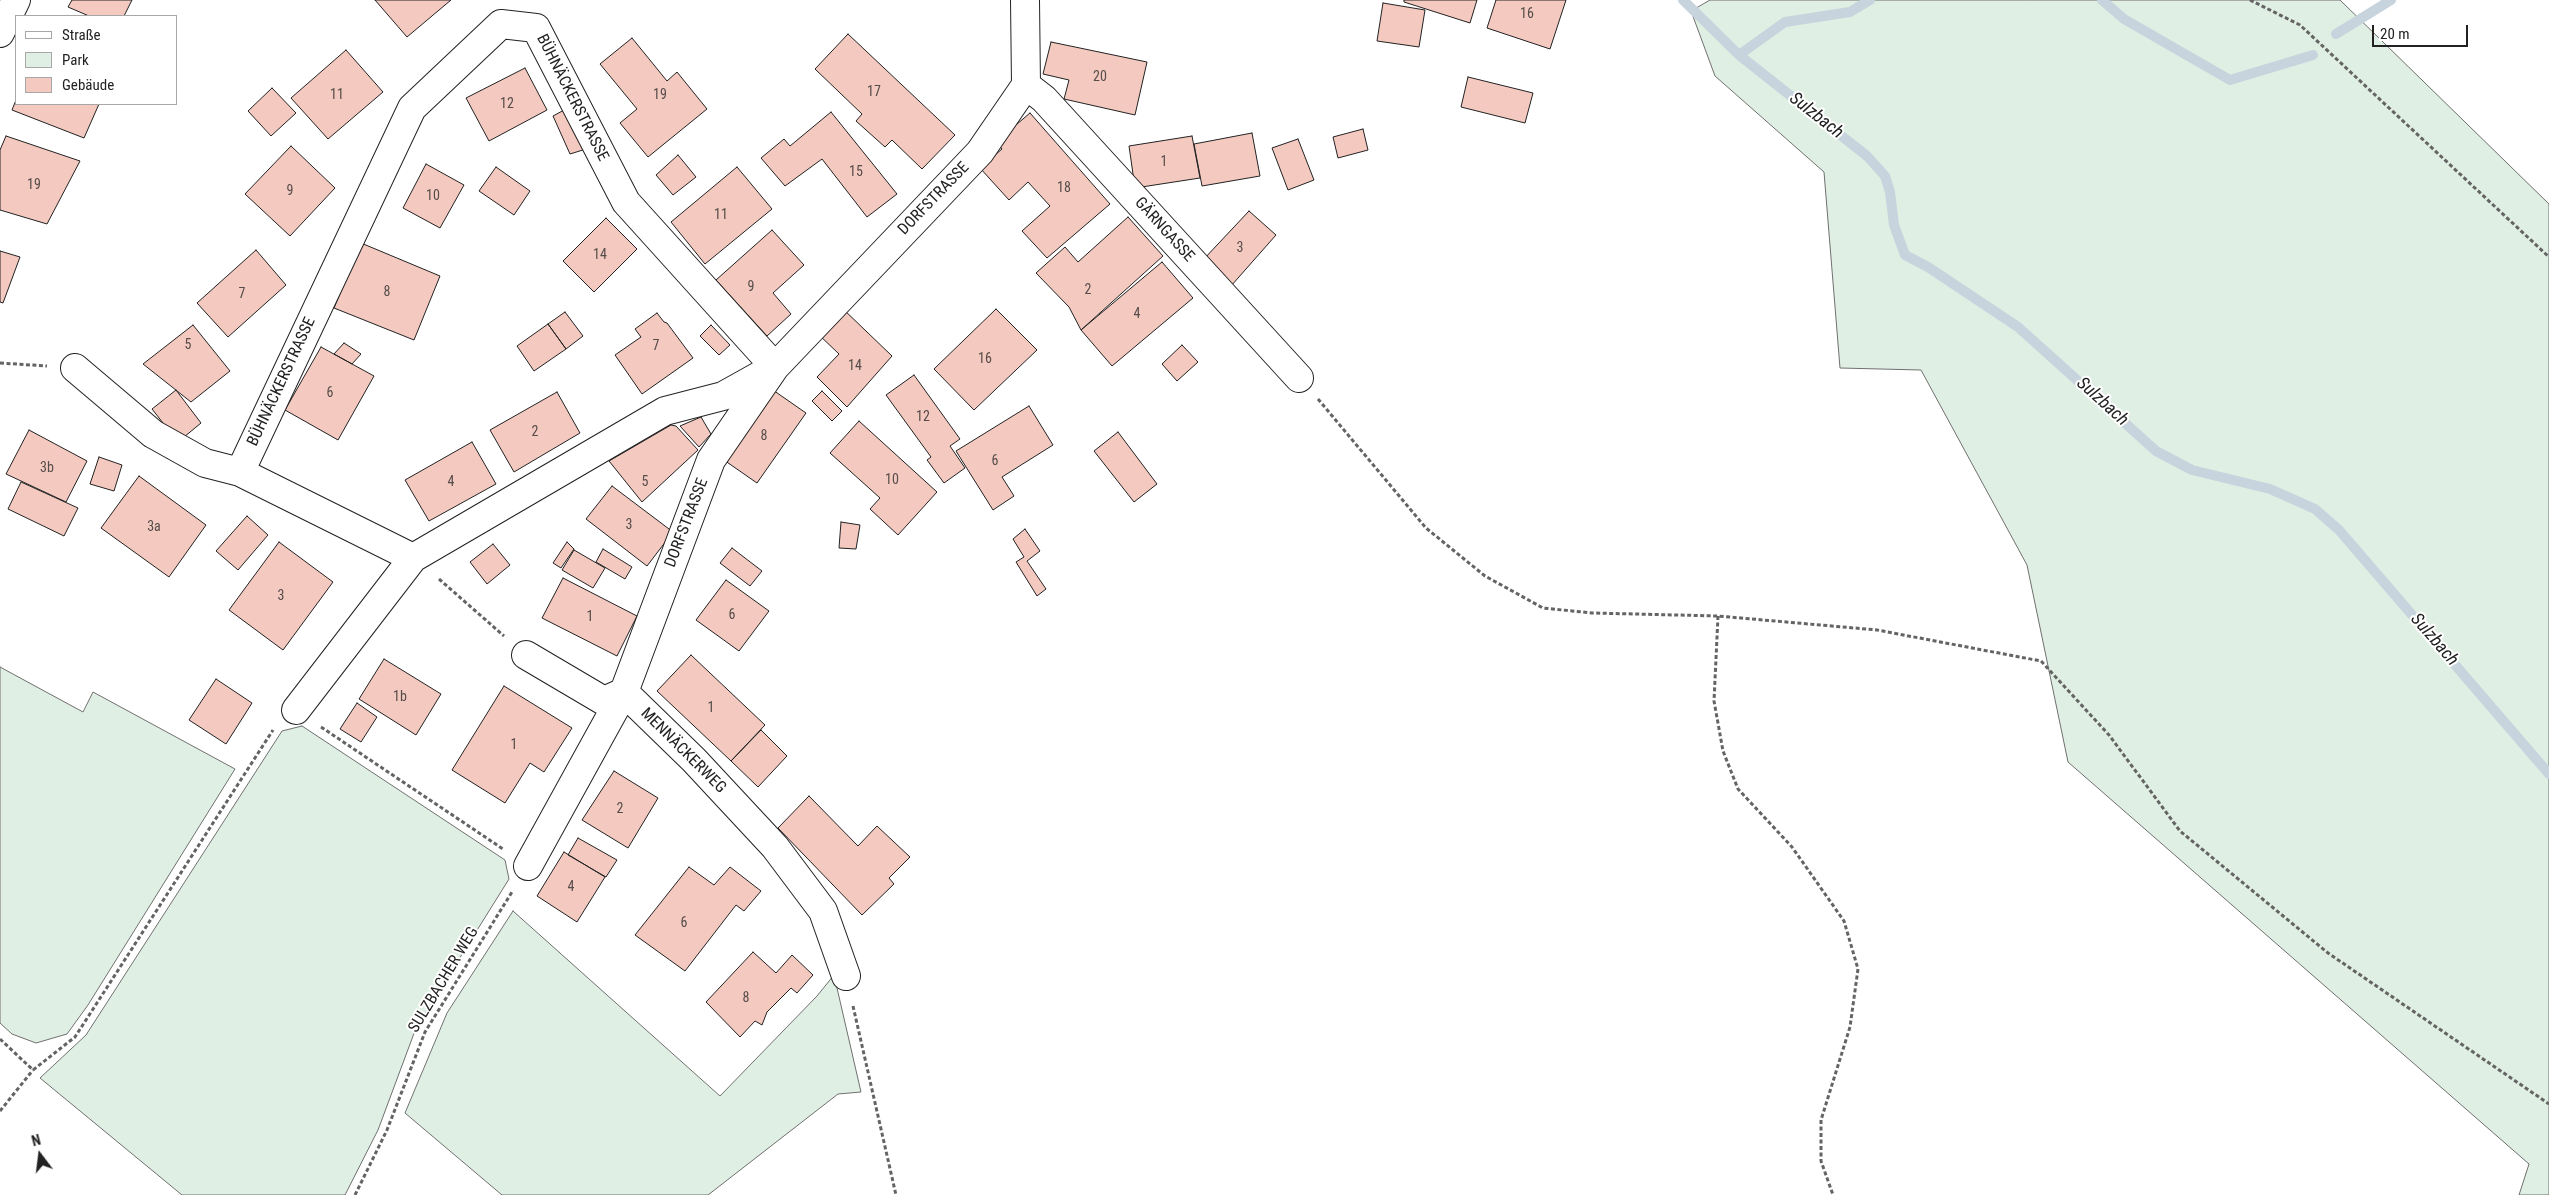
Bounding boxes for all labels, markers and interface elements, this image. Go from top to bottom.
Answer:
house number: 16 [1520,6,1534,22]
legend [15,15,178,105]
scale bar [2374,15,2470,47]
text: 20 m [2380,25,2410,43]
text: Straße [62,26,101,44]
street label: BÜHNÄCKERSTRASSE [532,31,612,165]
text: Park [62,51,89,69]
house number: 20 [1093,69,1107,85]
text: Gebäude [62,76,114,94]
house number: 17 [867,84,881,100]
house number: 11 [330,87,344,103]
house number: 19 [653,87,667,103]
water label: Sulzbach [1785,88,1847,144]
house number: 12 [500,96,514,112]
house number: 1 [1161,154,1167,170]
street label: DORFSTRASSE [895,159,973,239]
house number: 15 [849,164,863,180]
house number: 19 [27,177,41,193]
house number: 18 [1057,180,1071,196]
house number: 9 [287,183,293,199]
house number: 10 [426,188,440,204]
street label: GÄRNGASSE [1130,194,1198,266]
house number: 11 [714,207,728,223]
house number: 3 [1237,240,1243,256]
house number: 14 [593,247,607,263]
house number: 9 [748,279,754,295]
house number: 2 [1085,282,1091,298]
house number: 8 [384,284,390,300]
house number: 7 [239,286,245,302]
house number: 4 [1134,306,1140,322]
street label: BÜHNÄCKERSTRASSE [244,315,320,449]
house number: 5 [185,337,191,353]
house number: 7 [653,338,659,354]
house number: 16 [978,351,992,367]
house number: 14 [848,358,862,374]
water label: Sulzbach [2071,373,2133,431]
house number: 6 [327,385,333,401]
house number: 12 [916,409,930,425]
house number: 2 [532,424,538,440]
house number: 8 [761,428,767,444]
house number: 6 [992,453,998,469]
house number: 3b [40,460,54,476]
house number: 10 [885,472,899,488]
house number: 4 [448,474,454,490]
house number: 5 [642,474,648,490]
street label: DORFSTRASSE [661,476,713,570]
house number: 3 [626,517,632,533]
house number: 3a [147,519,161,535]
house number: 3 [278,588,284,604]
house number: 6 [729,607,735,623]
house number: 1 [587,609,593,625]
water label: Sulzbach [2405,609,2463,671]
house number: 1b [393,689,407,705]
house number: 1 [708,700,714,716]
street label: MENNÄCKERWEG [636,704,730,798]
house number: 1 [511,737,517,753]
house number: 2 [617,801,623,817]
house number: 4 [568,879,574,895]
house number: 6 [681,915,687,931]
street label: SULZBACHER WEG [405,924,483,1036]
house number: 8 [743,990,749,1006]
north arrow [15,1130,65,1180]
text: N [30,1132,42,1149]

